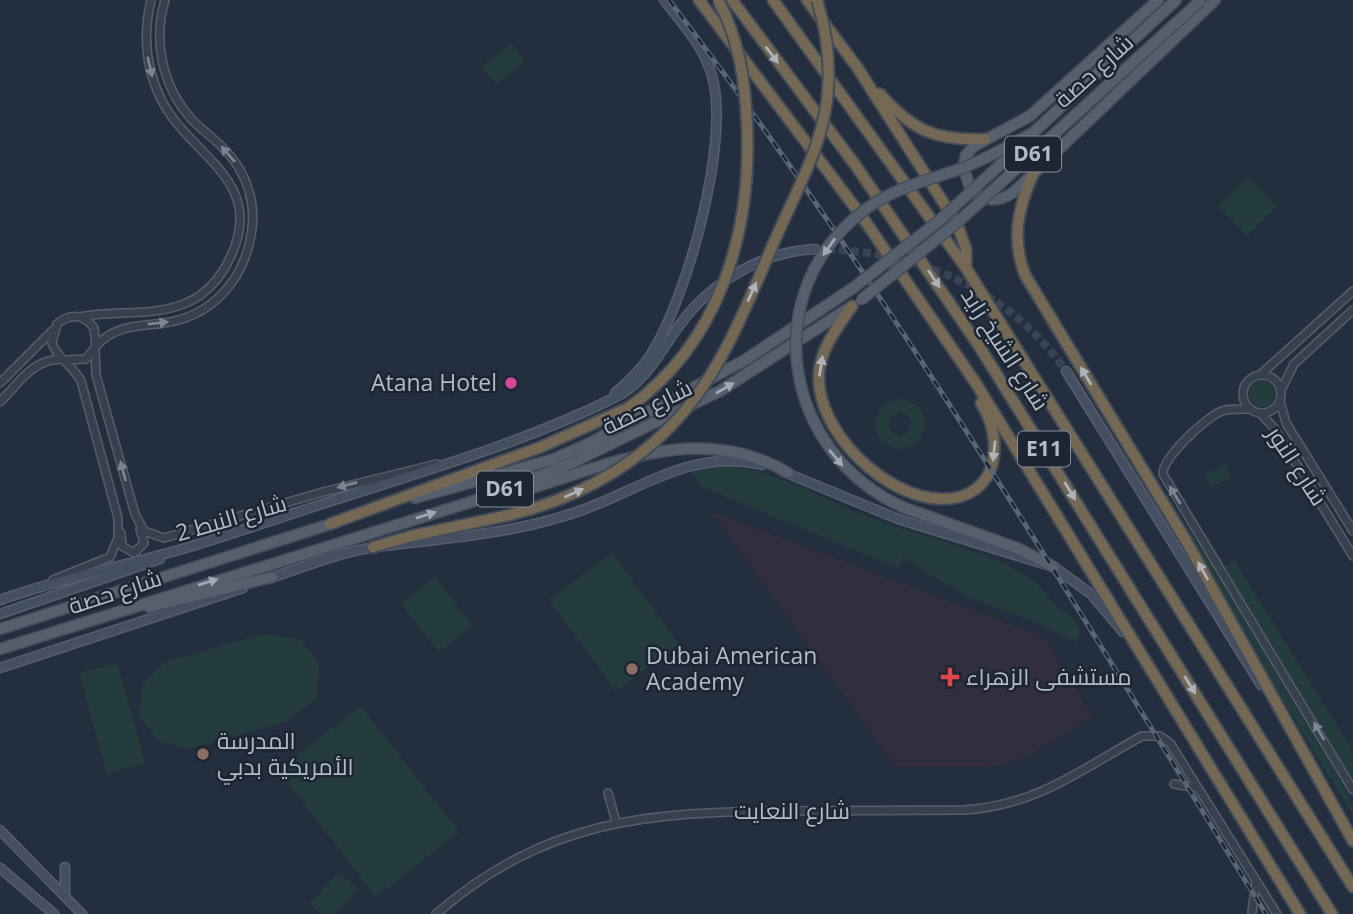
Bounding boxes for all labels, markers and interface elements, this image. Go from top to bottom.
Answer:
street label: شارع حصة [1047,26,1140,115]
one-way arrow [765,45,780,63]
one-way arrow [144,56,155,78]
road number: D61 [1005,136,1061,172]
one-way arrow [221,145,236,162]
one-way arrow [822,238,836,256]
one-way arrow [927,270,941,288]
one-way arrow [747,281,758,302]
street label: شارع الشيخ زايد [953,281,1058,417]
one-way arrow [147,317,169,328]
one-way arrow [816,355,827,377]
place label: Atana Hotel [371,366,497,398]
one-way arrow [1079,366,1092,385]
street label: شارع حصة [596,371,697,442]
marker: Atana Hotel [503,375,519,391]
one-way arrow [715,382,734,394]
street label: شارع النور [1258,418,1336,512]
road number: E11 [1018,432,1070,466]
one-way arrow [988,440,999,462]
one-way arrow [828,449,844,467]
one-way arrow [117,459,128,481]
road number: D61 [477,472,533,506]
one-way arrow [336,480,358,491]
one-way arrow [1064,481,1077,501]
street label: شارع النبط 2 [172,486,290,549]
one-way arrow [1168,486,1181,505]
one-way arrow [564,487,584,499]
one-way arrow [416,510,437,520]
street label: شارع حصة [64,561,166,622]
one-way arrow [1197,561,1209,580]
one-way arrow [198,576,219,586]
place label: Dubai American Academy [646,639,817,697]
place label: مستشفى الزهراء [966,660,1131,692]
marker: Dubai American Academy [624,661,640,677]
marker: مستشفى الزهراء [940,667,960,687]
one-way arrow [1183,675,1196,694]
one-way arrow [1313,721,1325,741]
place label: المدرسة الأمريكية بدبي [217,724,354,785]
marker: المدرسة الأمريكية بدبي [195,746,211,762]
street label: شارع النعايت [734,794,850,827]

